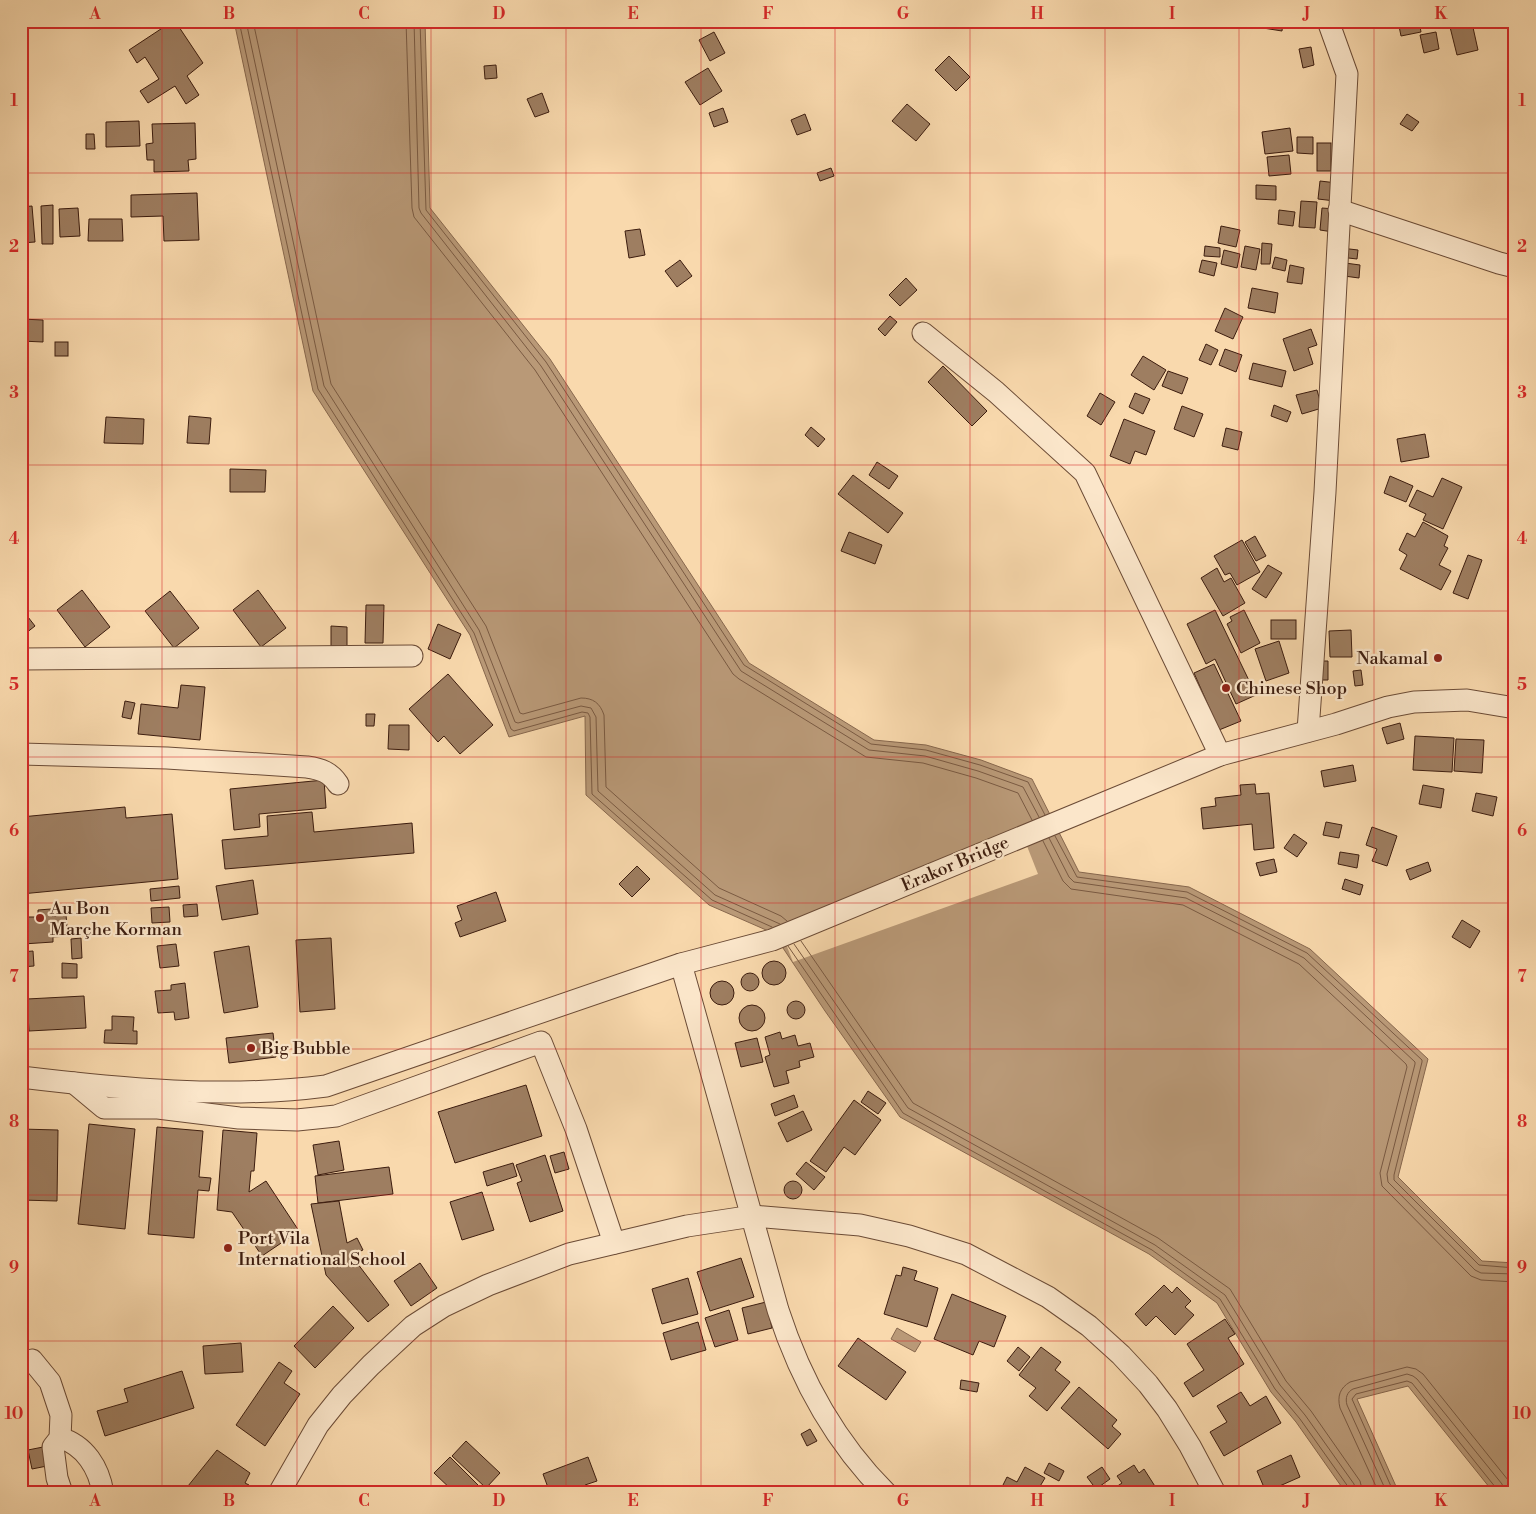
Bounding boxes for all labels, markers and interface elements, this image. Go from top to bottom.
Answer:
text: A [88,4,101,24]
text: B [223,4,235,24]
text: C [358,4,370,24]
text: D [493,4,506,24]
text: E [627,4,639,24]
text: F [762,4,774,24]
text: G [897,4,910,24]
text: H [1030,4,1044,24]
text: I [1169,4,1175,24]
text: J [1302,4,1310,24]
text: K [1435,4,1449,24]
text: 1 [10,91,18,111]
text: 1 [1518,91,1526,111]
text: 2 [9,237,19,257]
text: 2 [1517,237,1527,257]
text: 3 [9,383,19,403]
text: 3 [1517,383,1527,403]
text: 4 [9,529,20,549]
text: 4 [1517,529,1528,549]
place label: Nakamal [1357,647,1429,670]
marker: Nakamal [1432,652,1444,664]
text: 5 [9,675,19,695]
text: 5 [1517,675,1527,695]
place label: Chinese Shop [1236,677,1347,700]
marker: Chinese Shop [1220,682,1232,694]
text: 6 [9,821,19,841]
text: 6 [1517,821,1527,841]
street label: Erakor Bridge [897,831,1013,897]
place label: Au Bon Marçhe Korman [49,897,182,941]
marker: Au Bon Marçhe Korman [34,912,46,924]
text: 7 [9,967,19,987]
text: 7 [1517,967,1527,987]
place label: Big Bubble [260,1037,350,1060]
marker: Big Bubble [245,1042,257,1054]
text: 8 [9,1112,19,1132]
text: 8 [1517,1112,1527,1132]
place label: Port Vila International School [238,1227,406,1271]
marker: Port Vila International School [222,1242,234,1254]
text: 9 [9,1258,19,1278]
text: 9 [1517,1258,1527,1278]
text: 10 [5,1404,23,1424]
text: 10 [1513,1404,1531,1424]
text: A [88,1491,101,1511]
text: B [223,1491,235,1511]
text: C [358,1491,370,1511]
text: D [493,1491,506,1511]
text: E [627,1491,639,1511]
text: F [762,1491,774,1511]
text: G [897,1491,910,1511]
text: H [1030,1491,1044,1511]
text: I [1169,1491,1175,1511]
text: J [1302,1491,1310,1511]
text: K [1435,1491,1449,1511]

